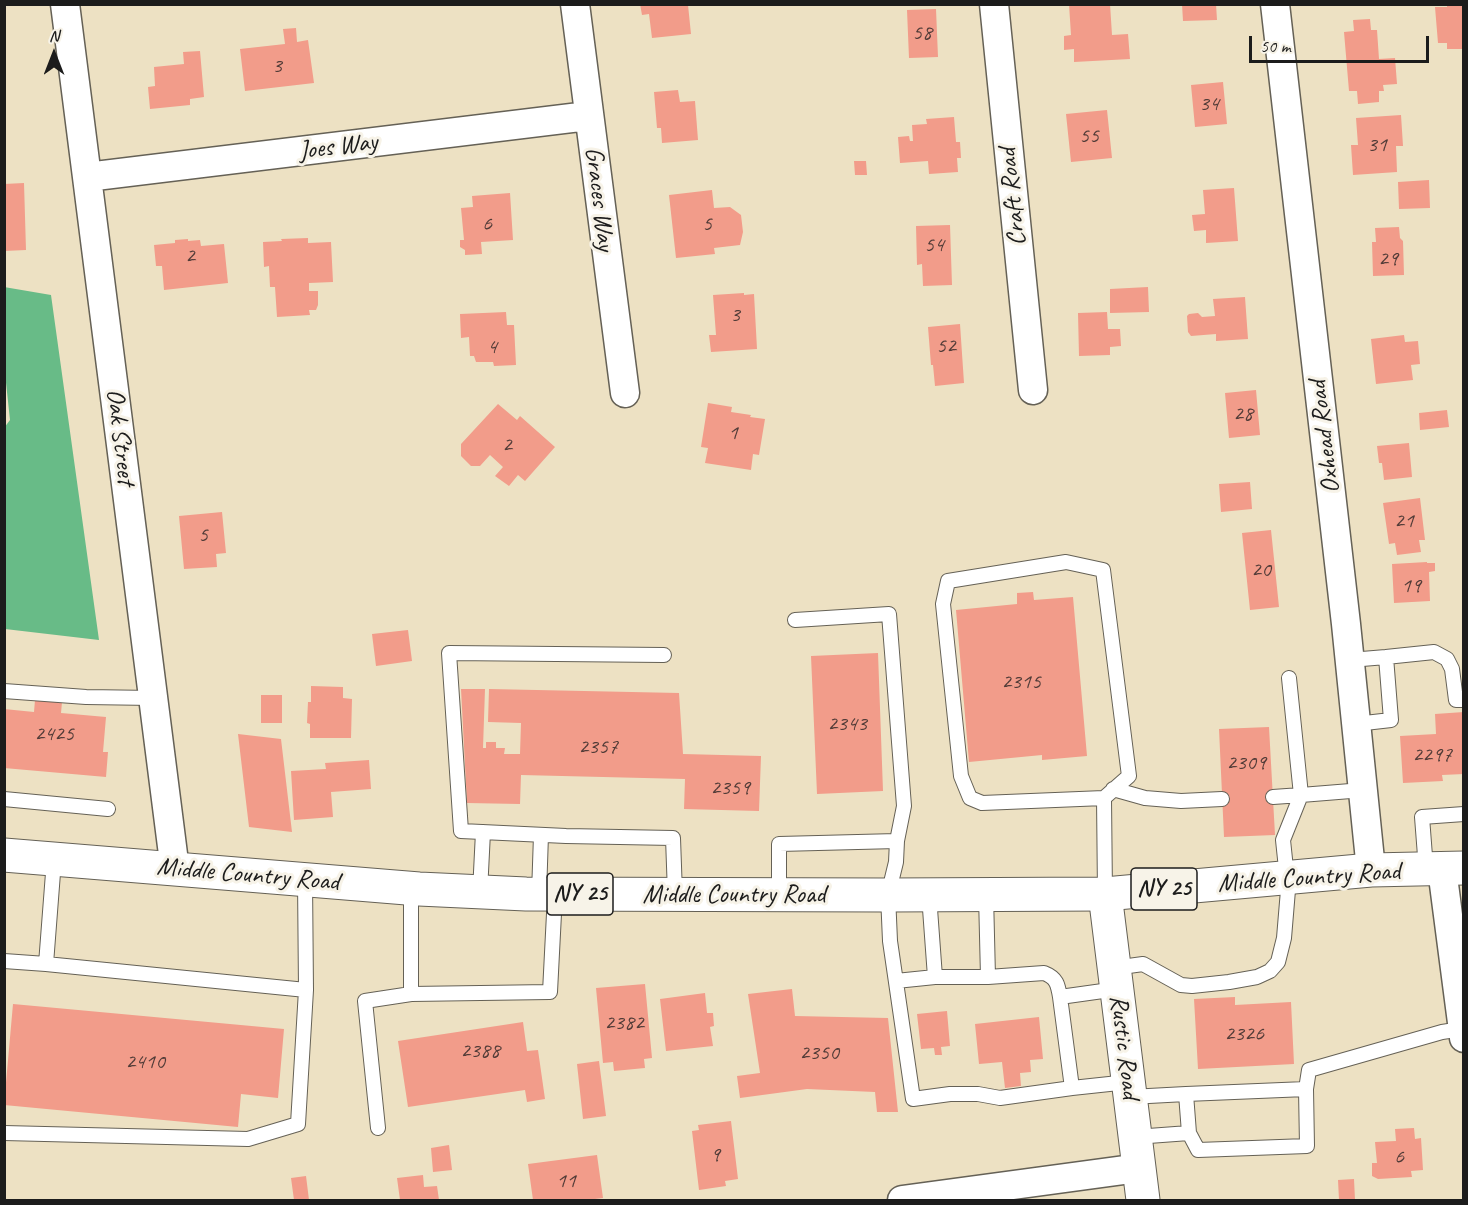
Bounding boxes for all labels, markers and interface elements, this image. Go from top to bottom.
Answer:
house number: 58 [912,20,932,46]
north arrow [24,24,84,84]
scale bar [1252,24,1432,62]
text: N [49,26,59,46]
text: 50 m [1260,35,1291,57]
house number: 3 [272,53,282,79]
house number: 34 [1199,91,1219,117]
house number: 55 [1079,123,1099,149]
street label: Joes Way [297,127,379,167]
house number: 31 [1367,132,1387,158]
street label: Graces Way [577,145,621,253]
street label: Craft Road [992,147,1034,247]
house number: 6 [482,211,492,237]
house number: 5 [702,211,712,237]
house number: 54 [924,232,944,258]
house number: 2 [185,243,195,269]
house number: 29 [1378,246,1398,272]
house number: 3 [730,302,740,328]
house number: 52 [936,333,956,359]
house number: 4 [487,334,497,360]
street label: Oxhead Road [1303,379,1347,495]
street label: Oak Street [99,387,141,487]
house number: 28 [1233,401,1253,427]
house number: 1 [728,420,738,446]
house number: 2 [502,432,512,458]
house number: 21 [1394,508,1414,534]
house number: 5 [198,522,208,548]
house number: 20 [1251,557,1271,583]
house number: 19 [1401,573,1421,599]
house number: 2315 [1001,669,1041,695]
house number: 2343 [827,711,867,737]
house number: 2425 [34,721,74,747]
house number: 2357 [578,734,618,760]
house number: 2297 [1412,742,1452,768]
house number: 2309 [1226,750,1266,776]
house number: 2359 [710,775,750,801]
street label: Middle Country Road [156,851,340,899]
street label: Middle Country Road [1217,856,1401,900]
road number: NY 25 [1131,868,1197,910]
road number: NY 25 [547,873,613,915]
street label: Middle Country Road [643,879,825,911]
street label: Rustic Road [1102,993,1146,1101]
house number: 2382 [604,1010,644,1036]
house number: 2326 [1224,1021,1264,1047]
house number: 2388 [460,1038,500,1064]
house number: 2350 [799,1040,839,1066]
house number: 2410 [125,1049,165,1075]
house number: 9 [710,1142,720,1168]
house number: 6 [1394,1144,1404,1170]
house number: 11 [556,1168,576,1194]

